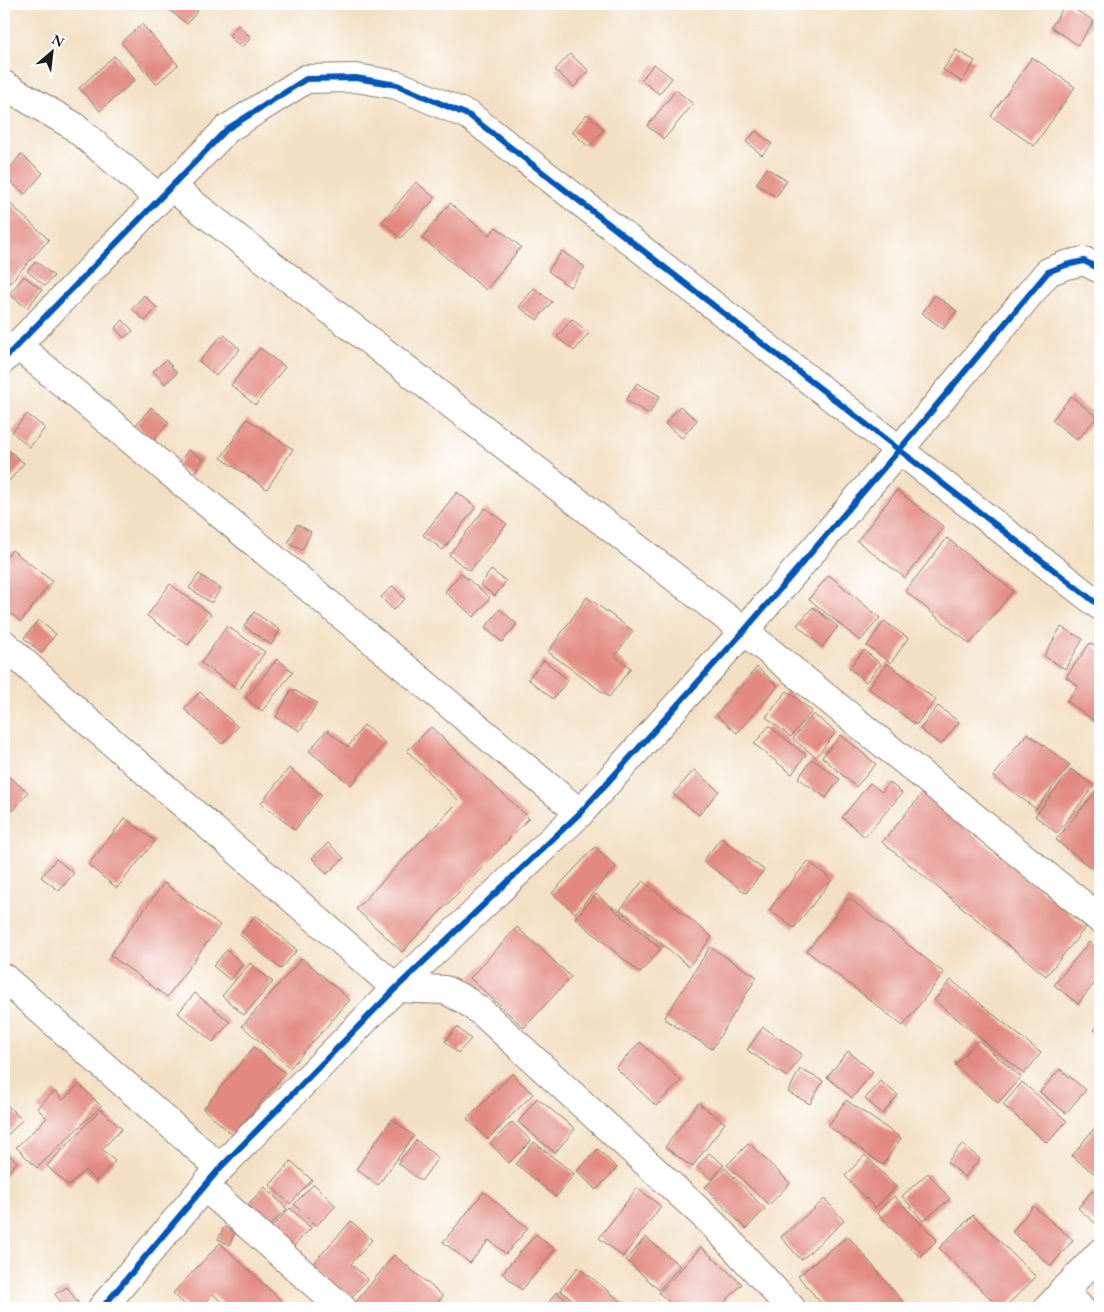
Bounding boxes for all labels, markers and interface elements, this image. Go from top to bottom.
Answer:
north arrow [28,28,78,78]
text: N [49,30,68,51]

